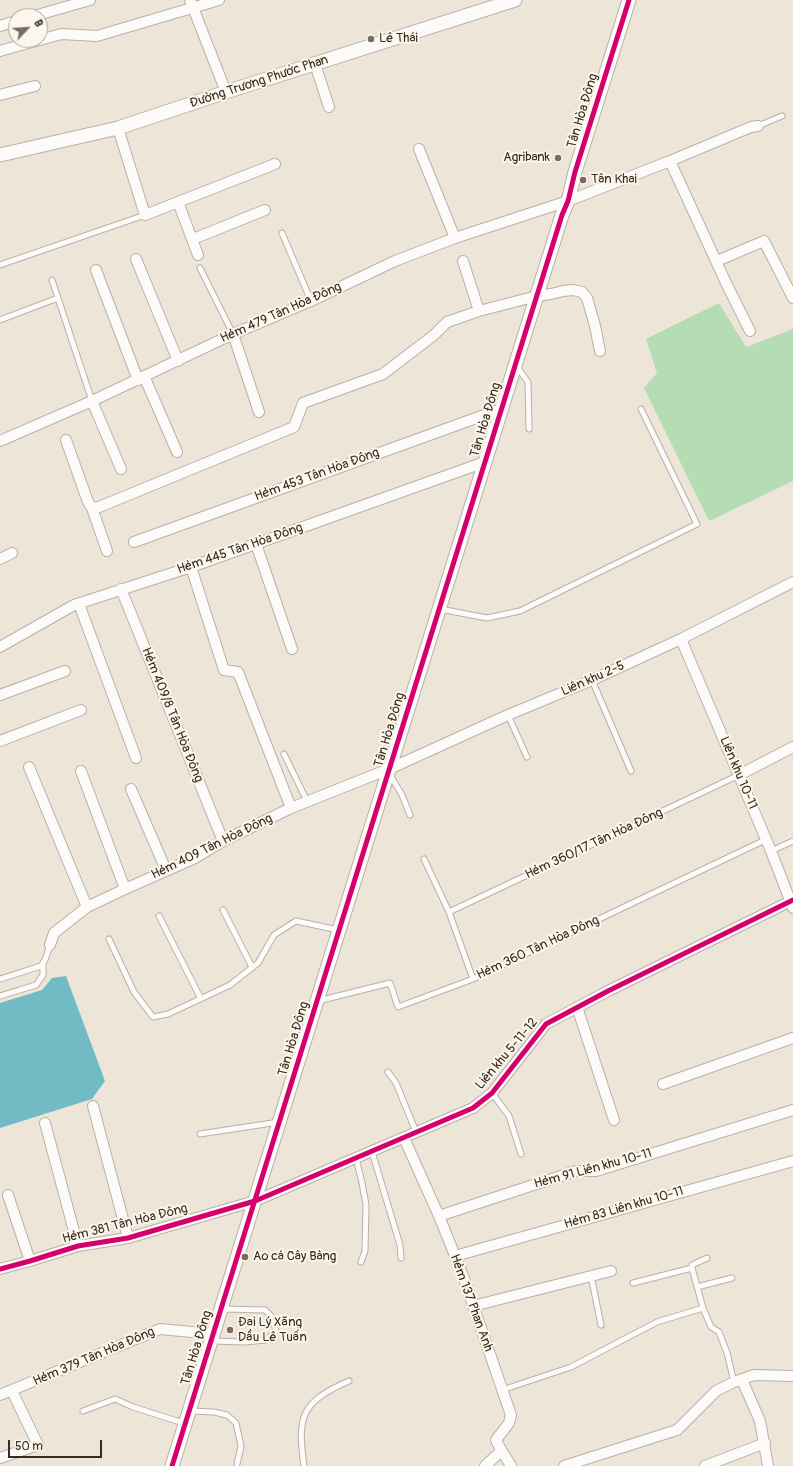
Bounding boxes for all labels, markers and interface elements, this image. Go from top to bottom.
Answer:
north arrow [8,8,48,48]
text: B [31,18,46,29]
place label: Lê Thái [379,31,418,47]
marker: Lê Thái [366,34,376,44]
street label: Đường Trương Phước Phan [188,52,330,112]
street label: Tân Hòa Đông [564,72,602,150]
place label: Agribank [503,150,550,166]
marker: Agribank [553,153,563,163]
place label: Tân Khai [591,172,637,188]
marker: Tân Khai [578,175,588,185]
street label: Hẻm 479 Tân Hòa Đông [218,279,344,347]
street label: Tân Hòa Đông [467,381,505,459]
street label: Hẻm 453 Tân Hòa Đông [253,445,381,505]
street label: Hẻm 445 Tân Hòa Đông [175,520,305,578]
street label: Hẻm 409/8 Tân Hòa Đông [138,645,206,785]
street label: Liên khu 2-5 [559,658,627,700]
street label: Tân Hòa Đông [371,691,409,769]
street label: Liên khu 10-11 [716,734,760,812]
street label: Hẻm 360/17 Tân Hòa Đông [523,805,665,883]
street label: Hẻm 409 Tân Hòa Đông [149,811,275,883]
street label: Hẻm 360 Tân Hòa Đông [474,913,602,983]
street label: Tân Hòa Đông [275,1000,313,1078]
street label: Liên khu 5-11-12 [473,1015,541,1093]
street label: Hẻm 91 Liên khu 10-11 [532,1146,654,1192]
street label: Hẻm 83 Liên khu 10-11 [563,1183,685,1233]
street label: Hẻm 381 Tân Hòa Đông [61,1201,189,1247]
place label: Ao cá Cây Bàng [253,1249,336,1265]
marker: Ao cá Cây Bàng [240,1252,250,1262]
street label: Hẻm 137 Phan Anh [446,1252,496,1354]
street label: Tân Hòa Đông [178,1309,216,1387]
place label: Đại Lý Xăng Dầu Lê Tuấn [238,1315,307,1346]
street label: Hẻm 379 Tân Hòa Đông [31,1324,157,1390]
marker: Đại Lý Xăng Dầu Lê Tuấn [225,1325,235,1335]
scale bar [10,1432,104,1458]
text: 50 m [15,1439,43,1454]

